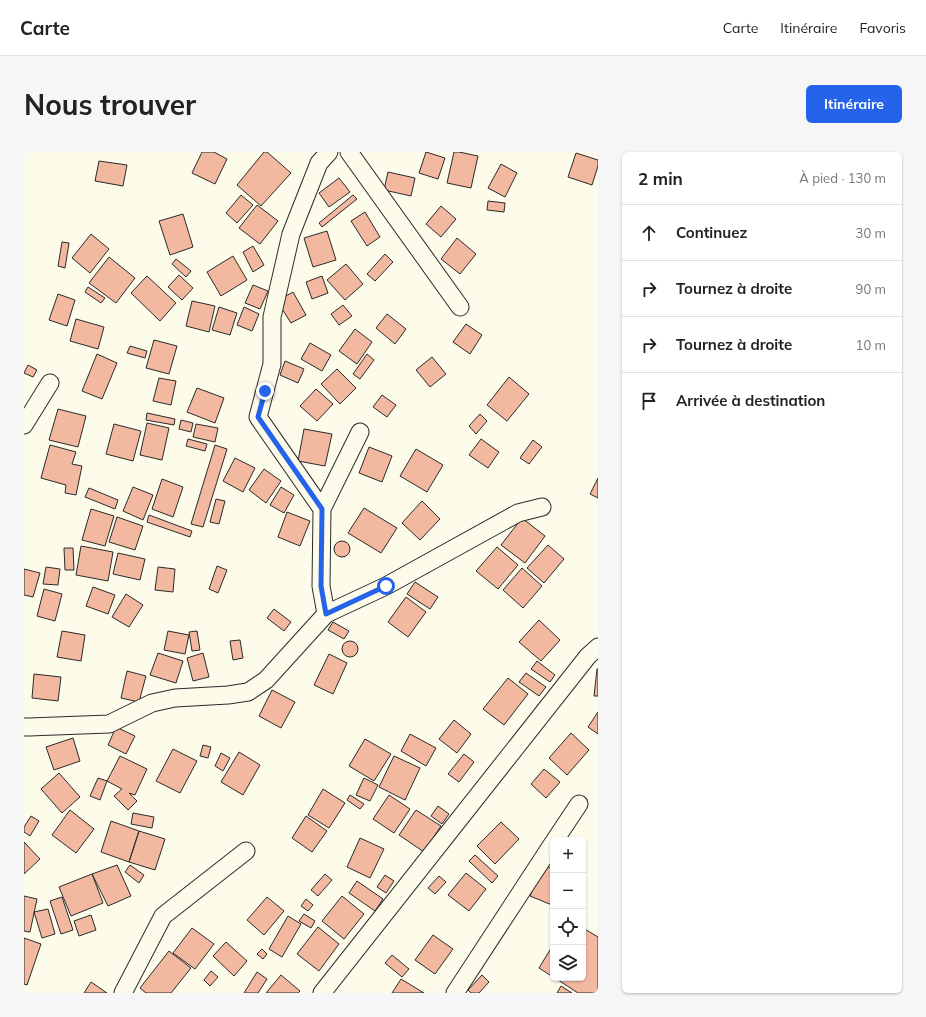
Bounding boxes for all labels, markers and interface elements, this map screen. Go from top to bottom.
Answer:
text: Carte [20,16,70,40]
text: Carte [723,19,758,37]
text: Itinéraire [780,19,837,37]
text: Favoris [859,19,906,37]
button: Itinéraire [806,85,902,123]
text: Nous trouver [24,87,196,122]
text: 2 min [638,168,683,189]
text: À pied · 130 m [799,170,886,186]
icon: ahead [638,222,660,244]
text: Continuez [676,223,747,242]
text: 30 m [856,225,886,241]
icon: right [638,278,660,300]
text: Tournez à droite [676,279,792,298]
text: 90 m [856,281,886,297]
icon: right [638,334,660,356]
text: Tournez à droite [676,335,792,354]
text: 10 m [856,337,886,353]
route end [256,382,274,400]
icon: arrive [638,390,660,412]
text: Arrivée à destination [676,391,825,410]
route start [377,577,395,595]
map controls [550,837,586,981]
button: + [550,837,586,873]
button: − [550,873,586,909]
button: locate [550,909,586,945]
button: layers [550,945,586,981]

